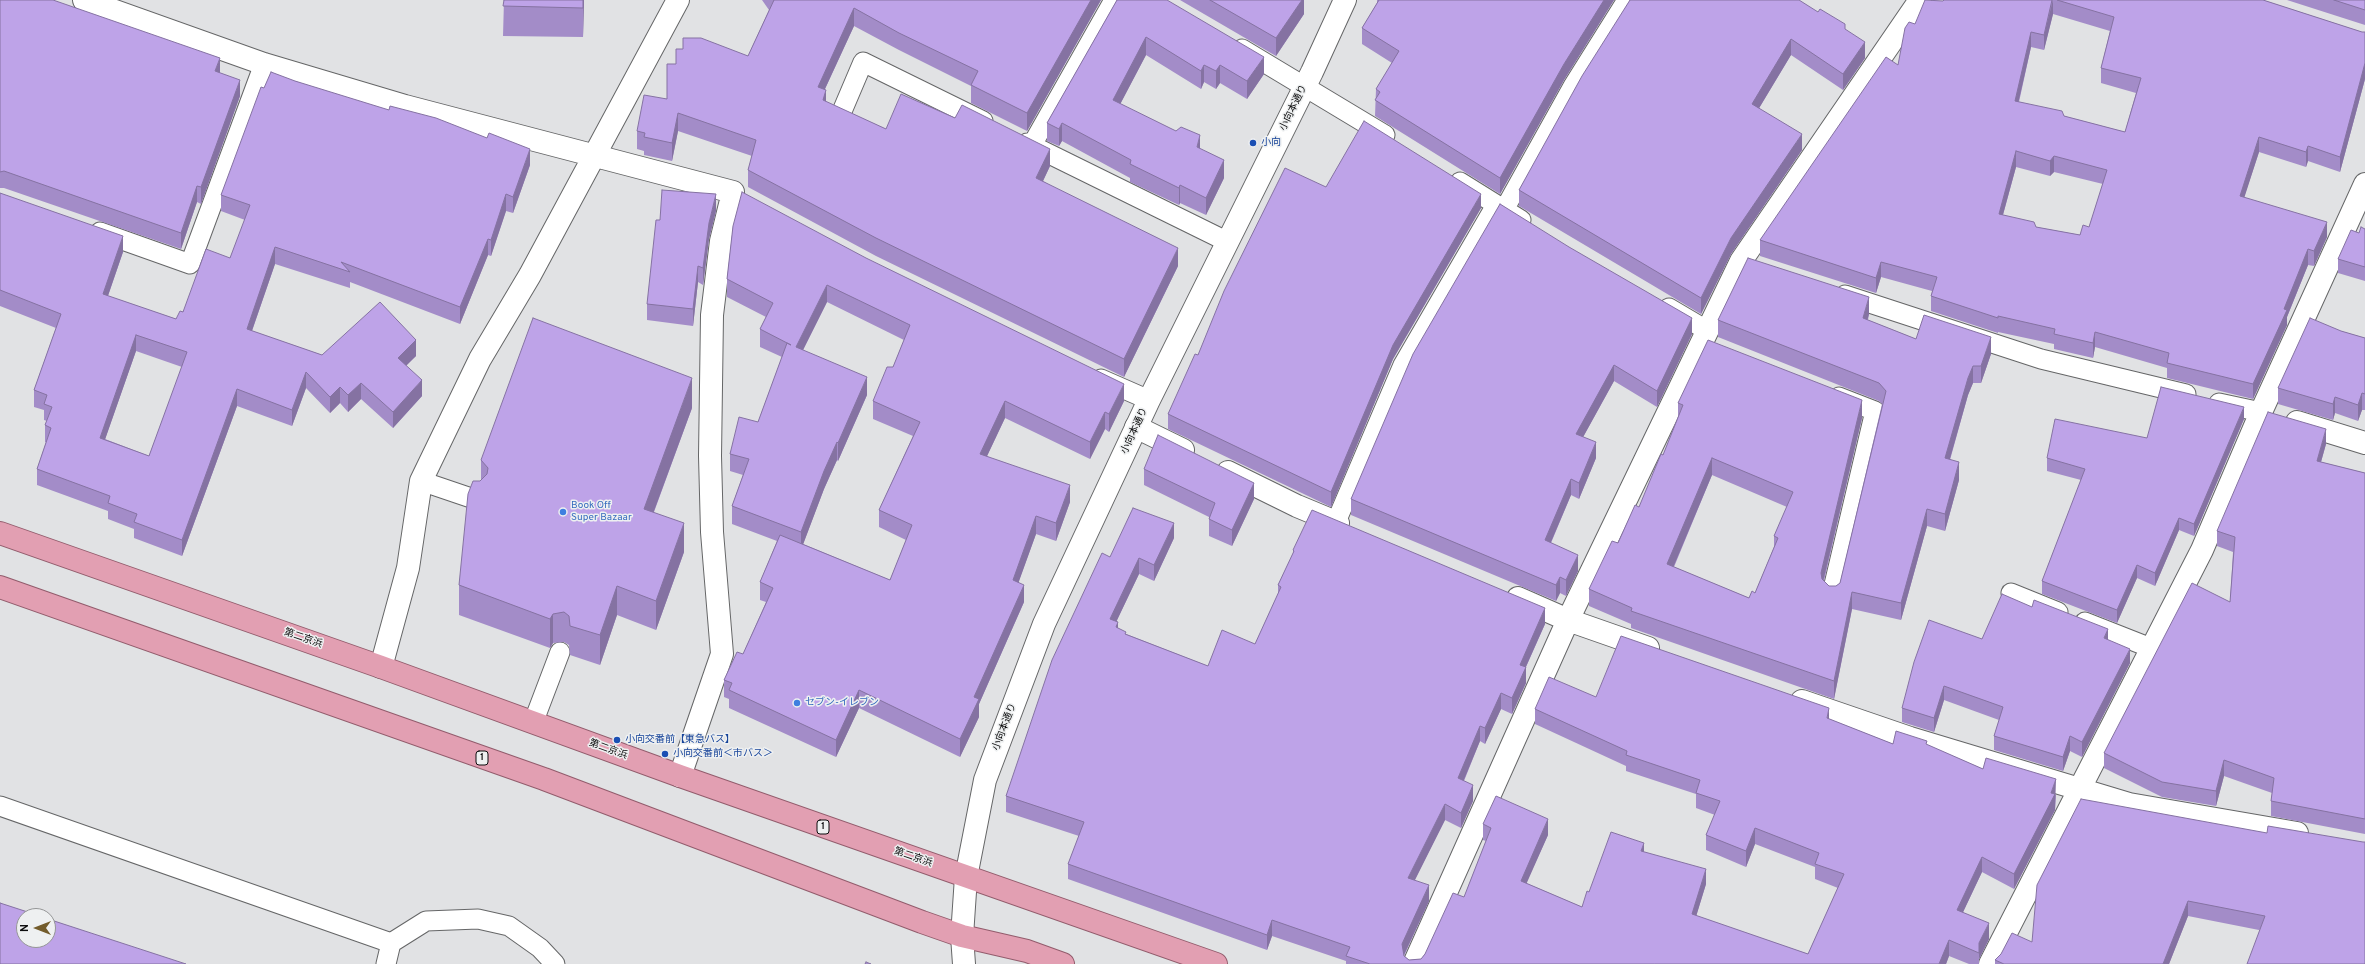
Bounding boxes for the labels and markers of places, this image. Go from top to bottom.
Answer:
place label: 小向 [1261,137,1281,149]
marker: 小向 [1248,138,1258,148]
place label: Book Off Super Bazaar [571,500,632,524]
marker: Book Off Super Bazaar [558,507,568,517]
place label: セブン-イレブン [805,697,879,709]
marker: セブン-イレブン [792,698,802,708]
place label: 小向交番前【東急バス】 [625,734,735,746]
marker: 小向交番前【東急バス】 [612,735,622,745]
place label: 小向交番前＜市バス＞ [673,748,773,760]
marker: 小向交番前＜市バス＞ [660,749,670,759]

